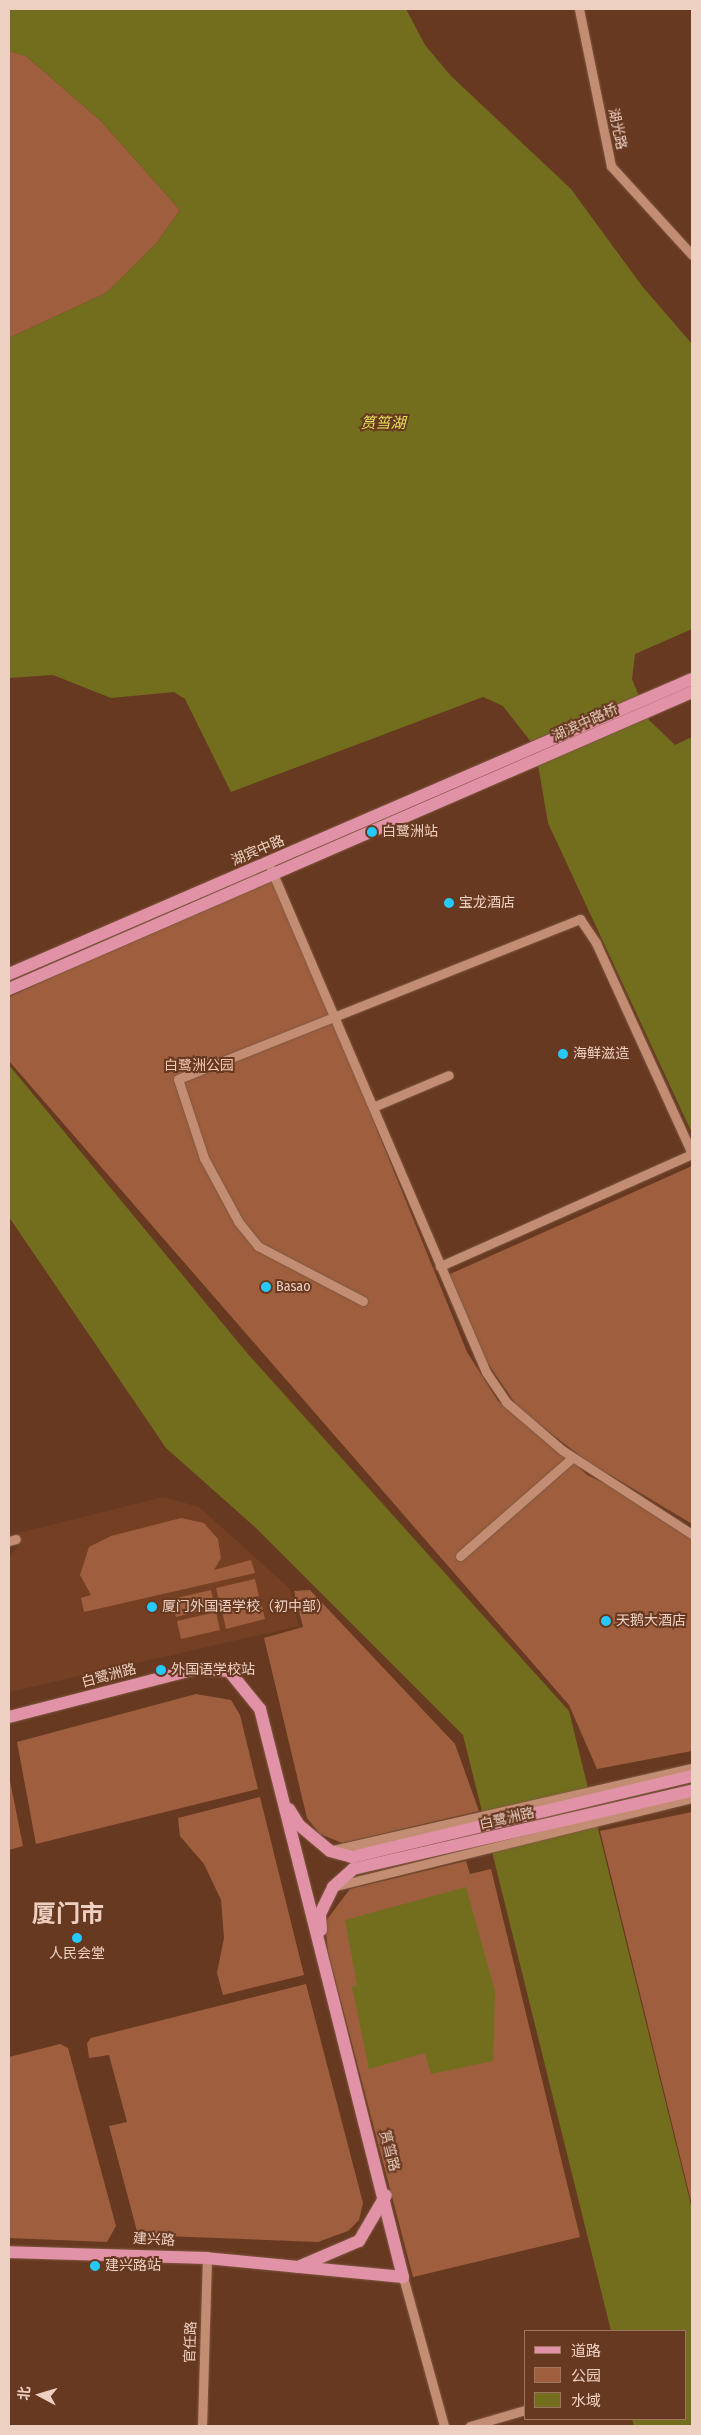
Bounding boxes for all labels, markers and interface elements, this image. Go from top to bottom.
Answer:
street label: 湖光路 [604,107,630,151]
water label: 筼筜湖 [361,415,405,433]
street label: 湖滨中路桥 [550,701,620,745]
place label: 白鹭洲站 [382,824,438,840]
marker: 白鹭洲站 [366,826,378,838]
street label: 湖宾中路 [229,832,287,870]
place label: 宝龙酒店 [459,895,515,911]
marker: 宝龙酒店 [443,897,455,909]
place label: 海鲜滋造 [573,1046,629,1062]
marker: 海鲜滋造 [557,1048,569,1060]
park label: 白鹭洲公园 [164,1058,234,1074]
place label: Basao [276,1279,311,1295]
marker: Basao [260,1281,272,1293]
place label: 厦门外国语学校（初中部） [162,1599,330,1615]
marker: 厦门外国语学校（初中部） [146,1601,158,1613]
place label: 天鹅大酒店 [616,1613,686,1629]
marker: 天鹅大酒店 [600,1615,612,1627]
street label: 白鹭洲路 [80,1661,138,1691]
place label: 外国语学校站 [171,1662,255,1678]
marker: 外国语学校站 [155,1664,167,1676]
street label: 白鹭洲路 [478,1805,536,1833]
district label: 厦门市 [32,1901,104,1929]
marker: 人民会堂 [71,1932,83,1944]
place label: 人民会堂 [49,1946,105,1962]
street label: 筼筜路 [375,2129,403,2173]
street label: 建兴路 [133,2231,175,2249]
place label: 建兴路站 [105,2258,161,2274]
marker: 建兴路站 [89,2260,101,2272]
street label: 官任路 [182,2321,200,2363]
legend [524,2330,686,2420]
text: 道路 [571,2342,601,2360]
text: 公园 [571,2367,601,2385]
north arrow [15,2370,65,2420]
text: 北 [15,2386,34,2401]
text: 水域 [571,2392,601,2410]

